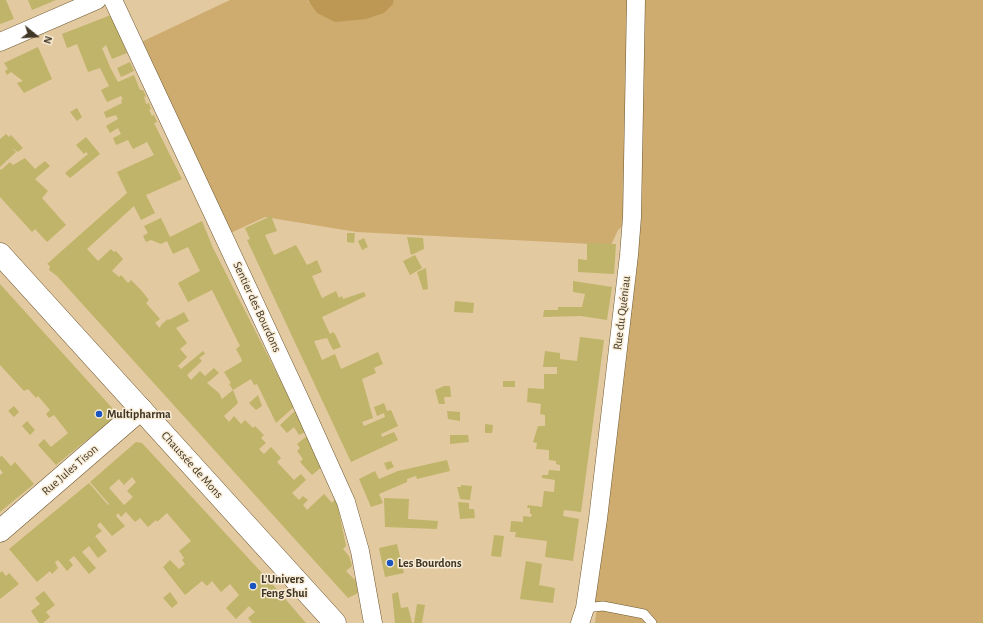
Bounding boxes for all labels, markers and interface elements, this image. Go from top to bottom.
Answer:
north arrow [16,16,56,56]
text: N [41,35,54,45]
street label: Sentier des Bourdons [230,259,284,355]
street label: Rue du Quéniau [610,275,634,351]
place label: Multipharma [107,407,171,421]
marker: Multipharma [94,409,104,419]
street label: Chaussée de Mons [158,428,226,502]
street label: Rue Jules Tison [39,442,101,498]
place label: Les Bourdons [398,556,461,570]
marker: Les Bourdons [385,558,395,568]
place label: L'Univers Feng Shui [261,572,308,600]
marker: L'Univers Feng Shui [248,581,258,591]

